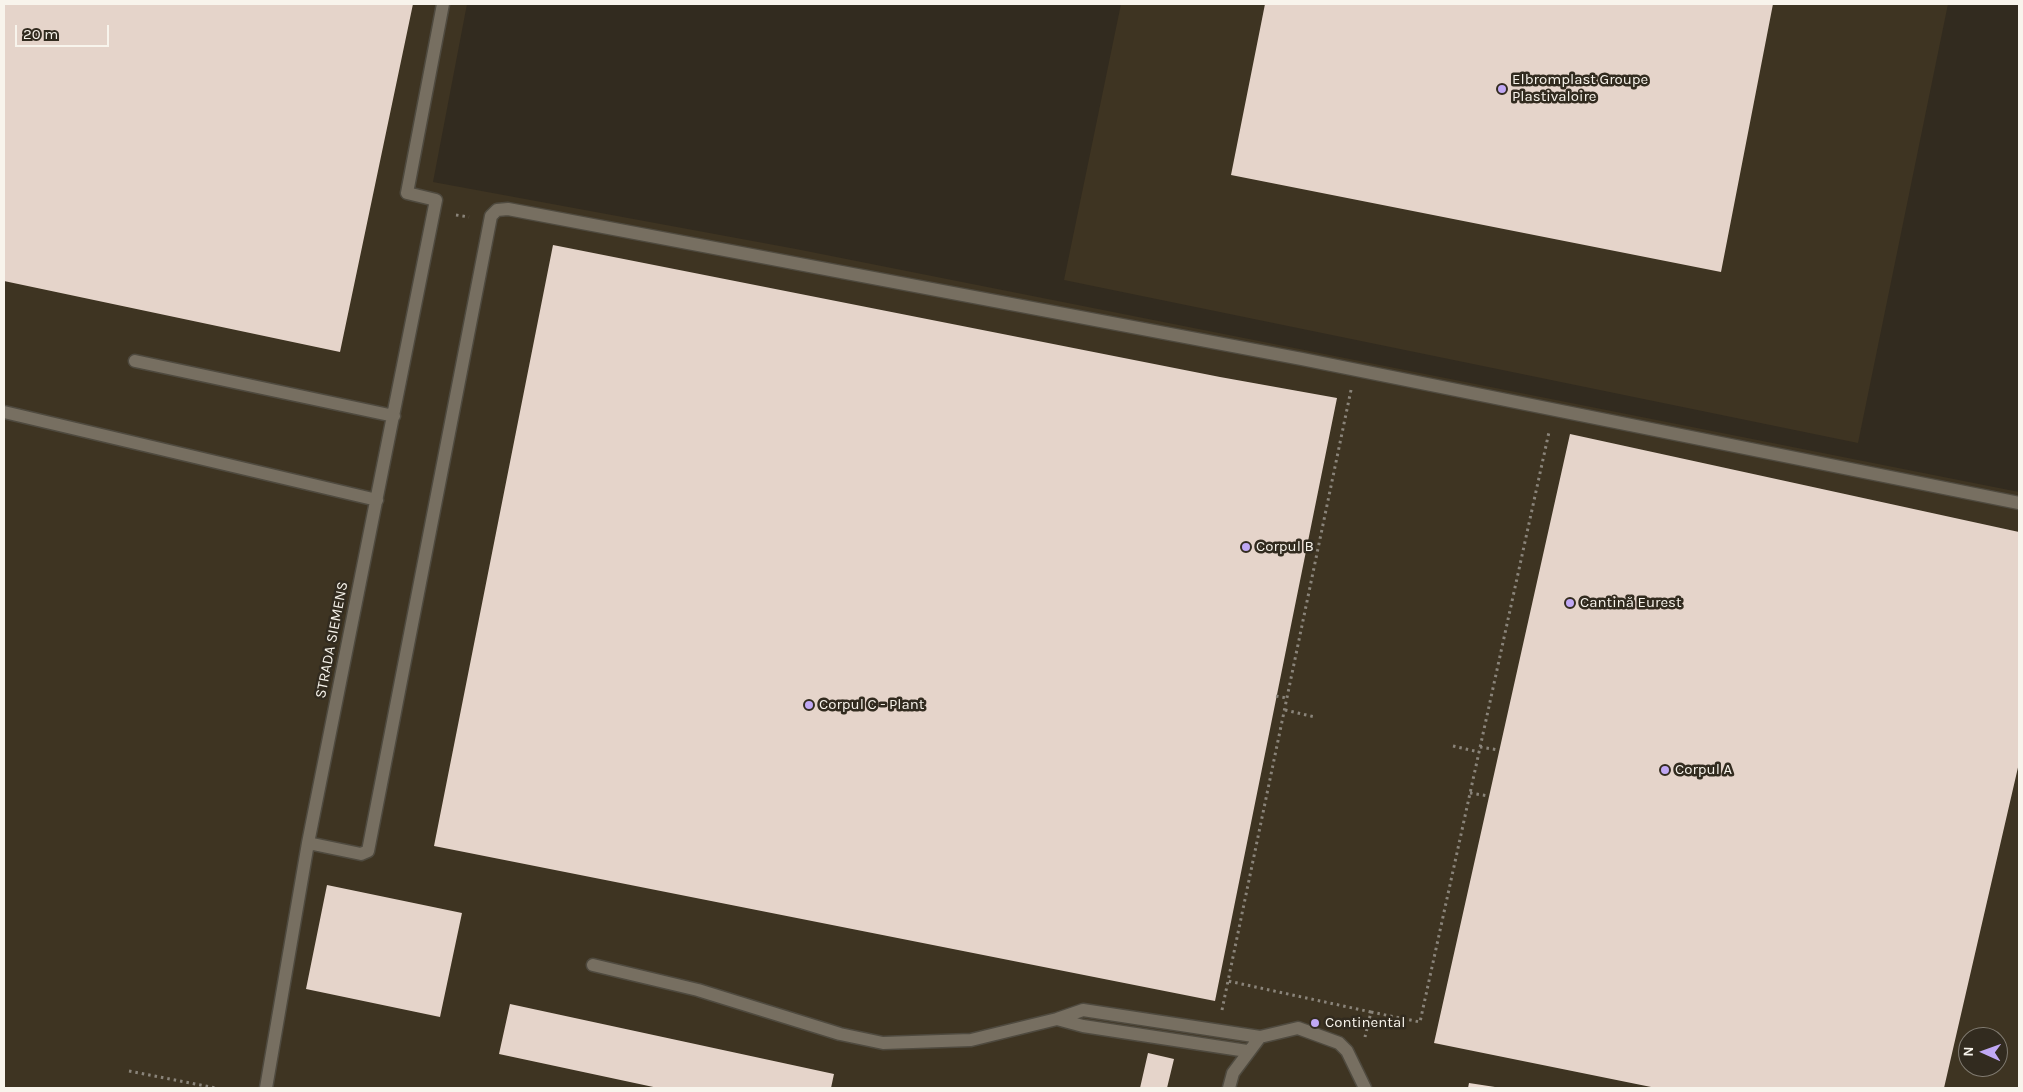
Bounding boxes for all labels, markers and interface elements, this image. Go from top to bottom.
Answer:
scale bar [18,15,111,47]
text: 20 m [23,25,58,43]
place label: Elbromplast Groupe Plastivaloire [1512,71,1648,106]
marker: Elbromplast Groupe Plastivaloire [1496,83,1508,95]
place label: Corpul B [1256,538,1314,556]
marker: Corpul B [1240,541,1252,553]
street label: STRADA SIEMENS [312,580,352,700]
place label: Cantină Eurest [1580,594,1682,612]
marker: Cantină Eurest [1564,597,1576,609]
place label: Corpul C - Plant [819,696,924,714]
marker: Corpul C - Plant [803,699,815,711]
place label: Corpul A [1675,761,1732,779]
marker: Corpul A [1659,764,1671,776]
place label: Continental [1325,1014,1405,1032]
marker: Continental [1309,1017,1321,1029]
north arrow [1958,1027,2008,1077]
text: N [1960,1046,1977,1057]

